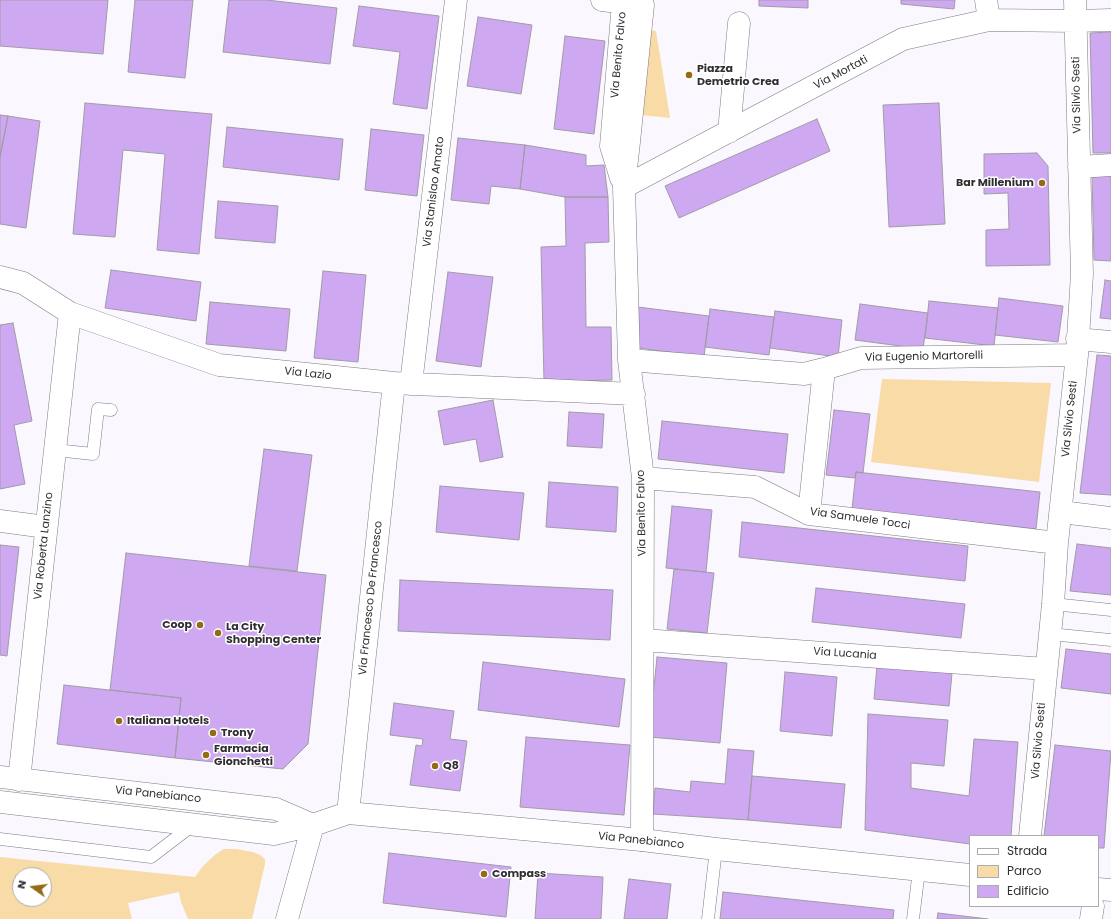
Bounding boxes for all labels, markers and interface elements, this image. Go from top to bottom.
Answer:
street label: Via Benito Falvo [609,11,629,99]
street label: Via Mortati [812,53,870,93]
street label: Via Silvio Sesti [1070,56,1084,134]
place label: Piazza Demetrio Crea [697,62,779,88]
marker: Piazza Demetrio Crea [684,70,694,80]
street label: Via Stanislao Amato [421,136,447,248]
place label: Bar Millenium [956,176,1034,190]
marker: Bar Millenium [1037,178,1047,188]
street label: Via Eugenio Martorelli [865,349,983,365]
street label: Via Lazio [284,365,332,383]
street label: Via Silvio Sesti [1059,380,1081,458]
street label: Via Benito Falvo [635,470,649,556]
street label: Via Roberta Lanzino [32,492,56,600]
street label: Via Samuele Tocci [809,505,911,533]
street label: Via Francesco De Francesco [356,520,386,676]
place label: Coop [162,618,192,632]
marker: Coop [195,620,205,630]
place label: La City Shopping Center [226,620,321,646]
marker: La City Shopping Center [213,628,223,638]
street label: Via Lucania [813,645,877,663]
street label: Via Silvio Sesti [1029,702,1049,780]
place label: Italiana Hotels [127,714,209,728]
marker: Italiana Hotels [114,716,124,726]
place label: Trony [221,726,254,740]
marker: Trony [208,728,218,738]
place label: Farmacia Gionchetti [214,742,273,768]
marker: Farmacia Gionchetti [201,750,211,760]
place label: Q8 [443,759,459,773]
marker: Q8 [430,761,440,771]
street label: Via Panebianco [114,784,202,806]
street label: Via Panebianco [597,830,685,852]
legend [969,835,1099,907]
text: Strada [1007,842,1047,859]
text: Parco [1007,862,1042,879]
north arrow [12,867,52,907]
place label: Compass [492,867,546,881]
marker: Compass [479,869,489,879]
text: N [13,878,30,890]
text: Edificio [1007,882,1049,899]

